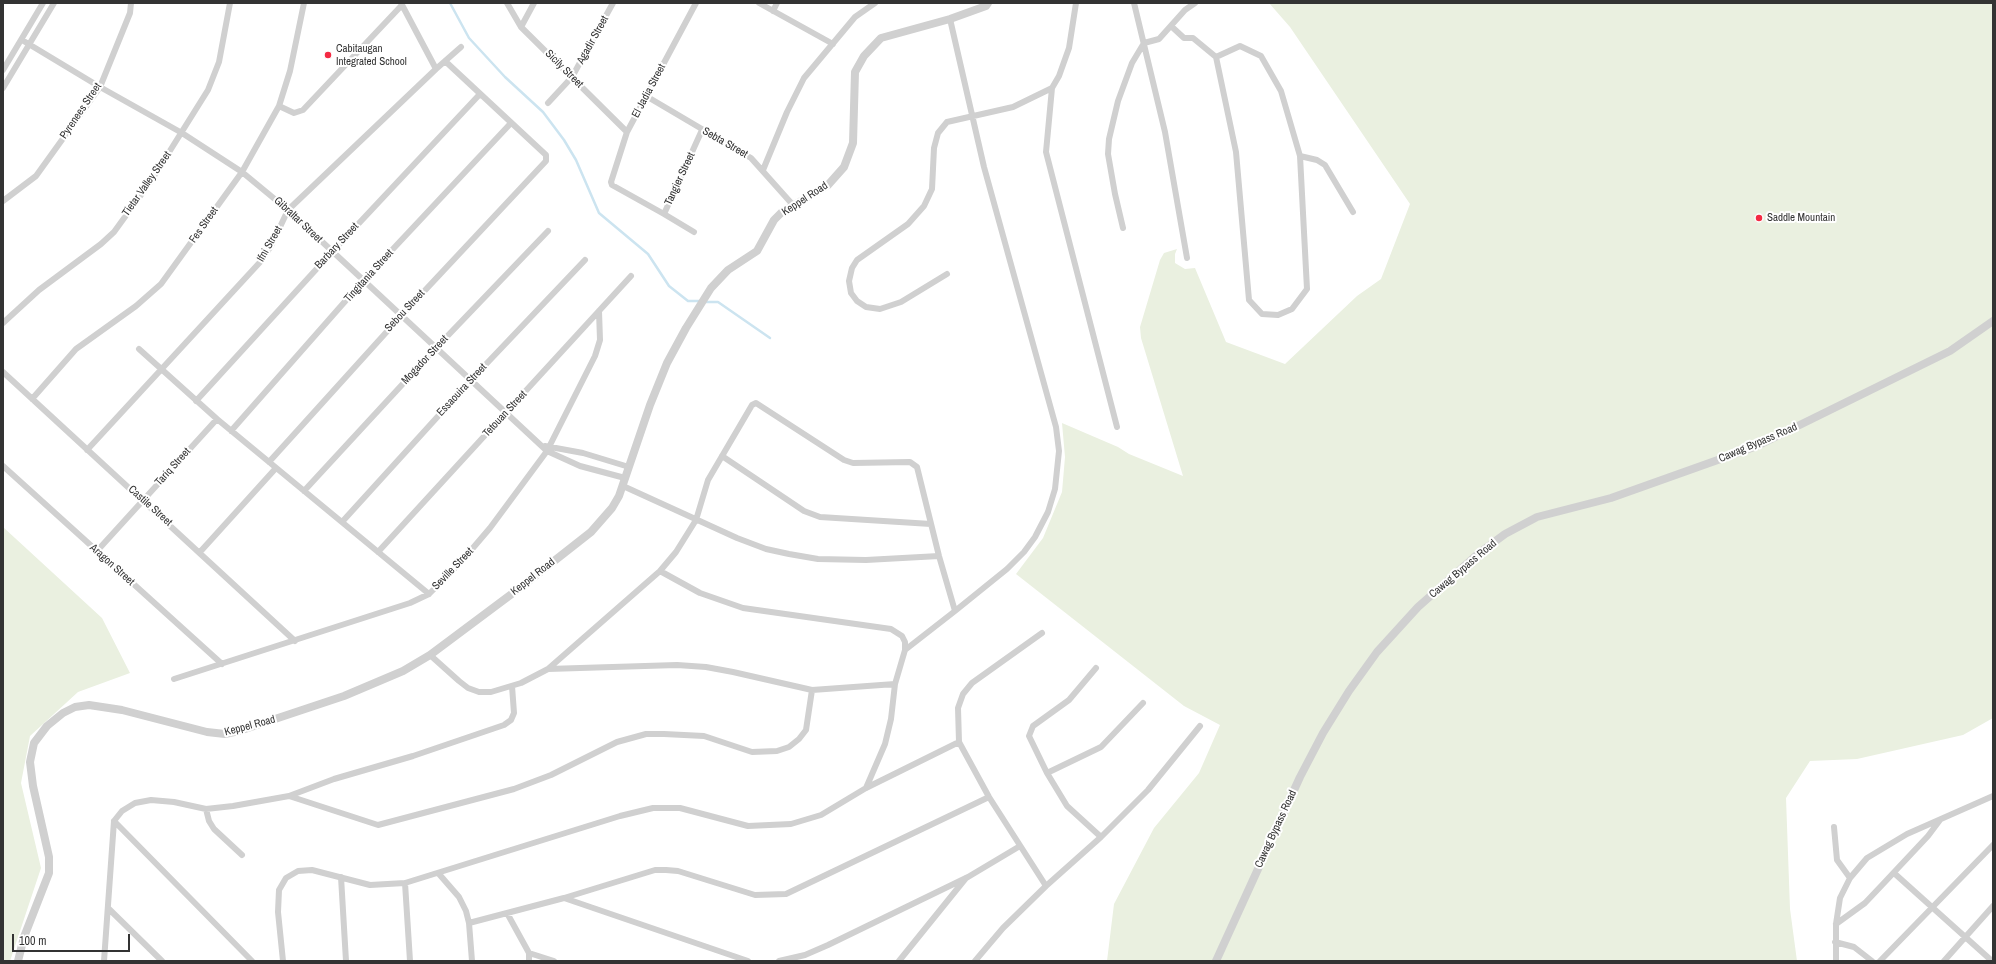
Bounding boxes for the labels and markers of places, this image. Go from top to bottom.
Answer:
place label: Cabitaugan Integrated School [336,42,407,68]
marker: Cabitaugan Integrated School [323,50,333,60]
place label: Saddle Mountain [1767,211,1835,225]
marker: Saddle Mountain [1754,213,1764,223]

